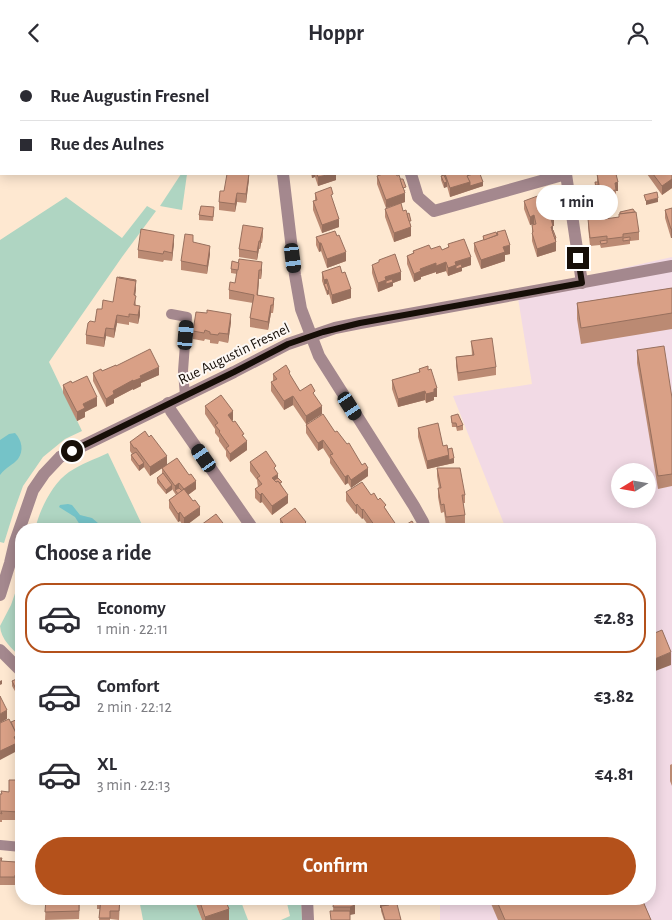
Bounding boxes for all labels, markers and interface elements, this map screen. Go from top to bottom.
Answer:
icon: back [20,19,48,47]
icon: person [624,19,652,47]
text: Hoppr [308,22,364,44]
text: Rue Augustin Fresnel [50,87,210,106]
text: Rue des Aulnes [50,135,164,154]
callout: 1 min [537,185,619,221]
text: 1 min [560,194,594,210]
car [283,242,302,274]
route end [567,247,589,269]
car [177,319,194,351]
street label: Rue Augustin Fresnel [176,321,292,387]
car [335,389,364,423]
route start [61,440,83,462]
car [189,441,218,475]
north arrow [611,463,656,507]
map controls [611,463,656,508]
text: Choose a ride [35,542,151,564]
icon: car [37,596,82,641]
text: Economy [97,599,166,618]
text: €2.83 [594,609,634,628]
text: 1 min · 22:11 [97,621,168,637]
icon: car [37,674,82,719]
text: Comfort [97,677,159,696]
text: €3.82 [594,687,634,706]
text: 2 min · 22:12 [97,699,172,715]
icon: car [37,752,82,797]
text: XL [97,755,117,774]
text: €4.81 [595,765,634,784]
text: 3 min · 22:13 [97,777,170,793]
button: Confirm [35,837,636,895]

